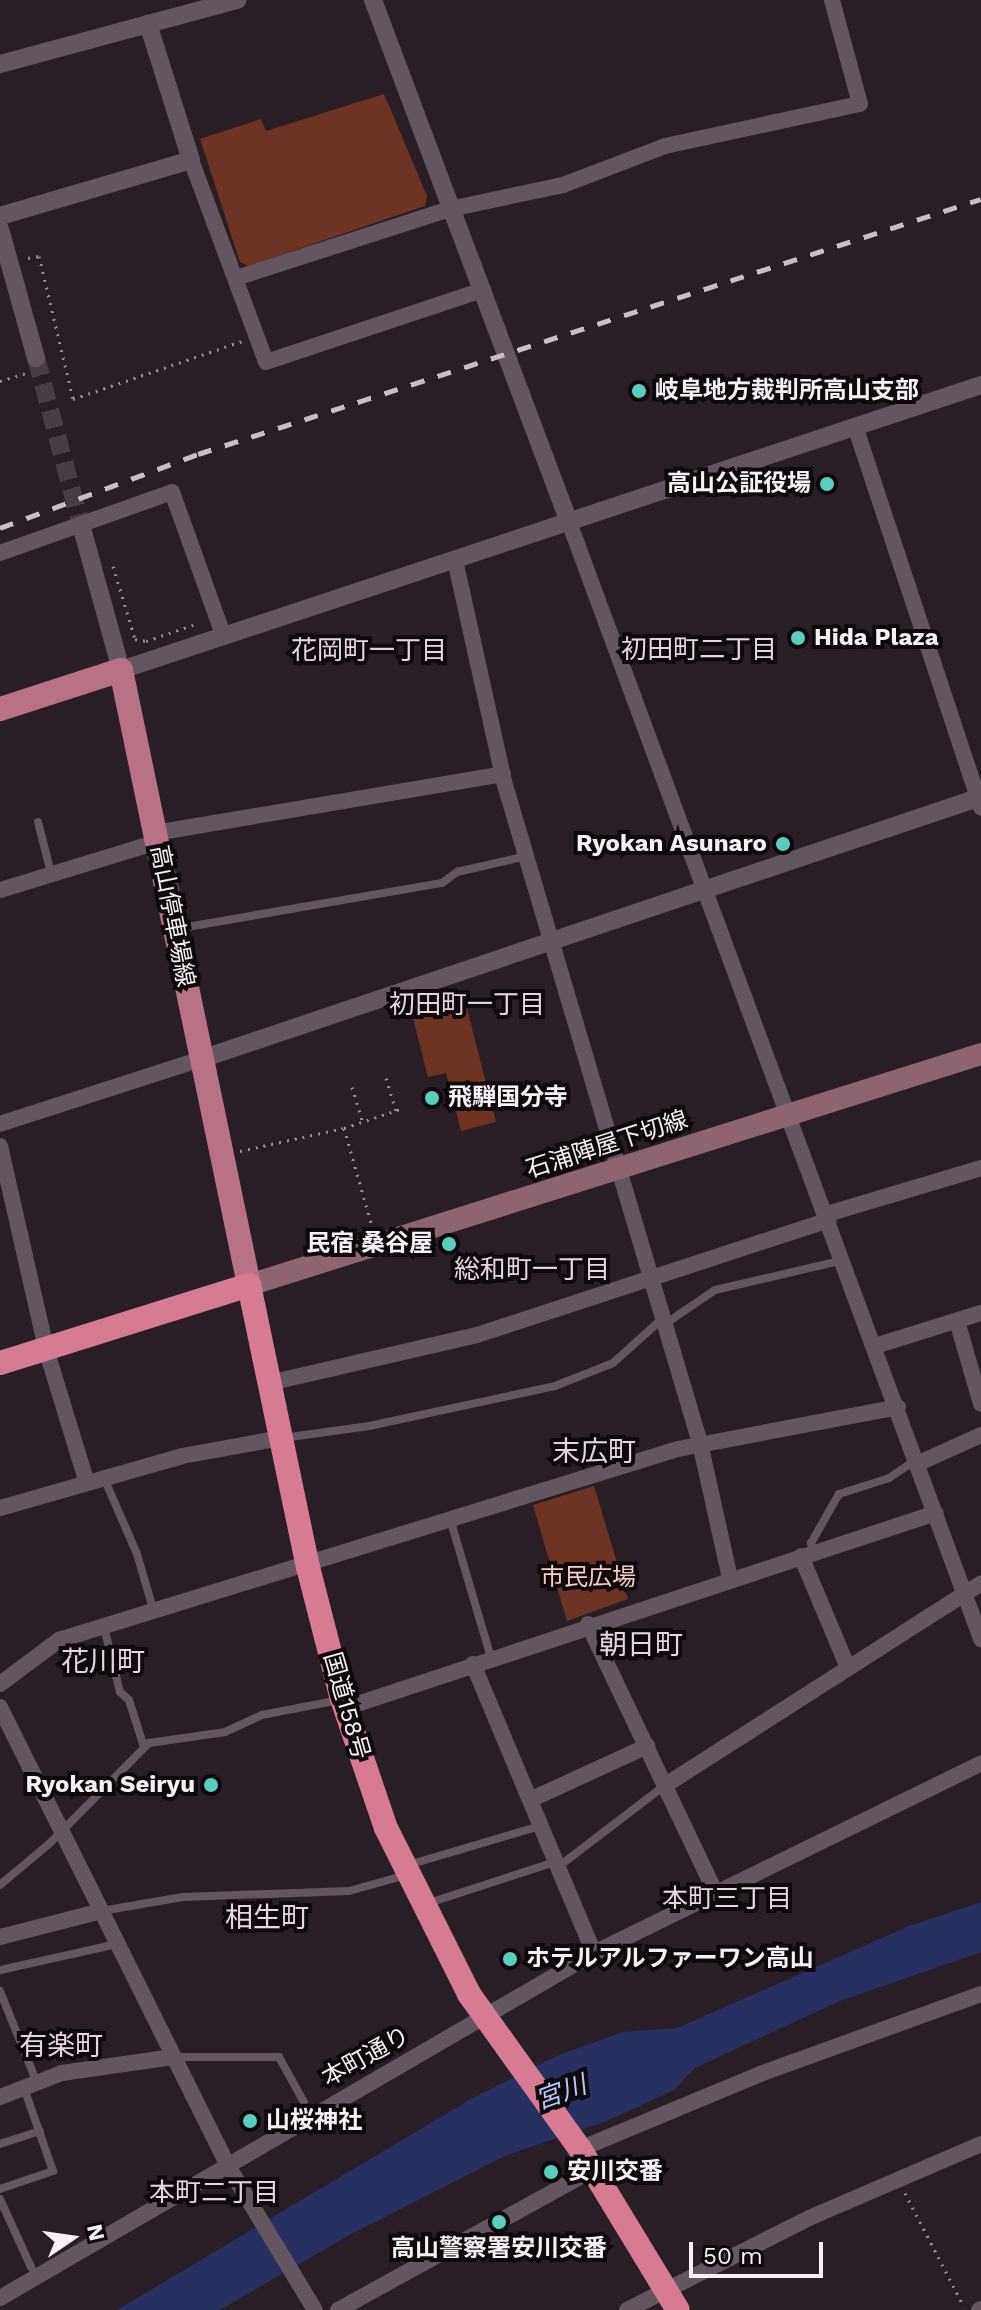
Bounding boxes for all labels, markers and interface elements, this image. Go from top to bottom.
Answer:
place label: 岐阜地方裁判所高山支部 [655,377,919,405]
marker: 岐阜地方裁判所高山支部 [630,382,648,400]
place label: 高山公証役場 [667,470,811,498]
marker: 高山公証役場 [818,475,836,493]
place label: Hida Plaza [814,624,939,652]
marker: Hida Plaza [789,629,807,647]
district label: 初田町二丁目 [621,634,777,666]
district label: 花岡町一丁目 [291,635,447,667]
place label: Ryokan Asunaro [575,830,767,858]
marker: Ryokan Asunaro [774,835,792,853]
street label: 高山停車場線 [144,843,200,989]
district label: 初田町一丁目 [389,989,545,1021]
place label: 飛騨国分寺 [448,1084,568,1112]
marker: 飛騨国分寺 [423,1089,441,1107]
street label: 石浦陣屋下切線 [523,1105,691,1185]
place label: 民宿 桑谷屋 [306,1230,433,1258]
marker: 民宿 桑谷屋 [440,1235,458,1253]
district label: 総和町一丁目 [454,1254,610,1286]
district label: 末広町 [552,1435,636,1469]
park label: 市民広場 [540,1564,636,1592]
district label: 朝日町 [599,1628,683,1662]
district label: 花川町 [61,1645,145,1679]
street label: 国道158号 [317,1649,375,1763]
place label: Ryokan Seiryu [26,1771,195,1799]
marker: Ryokan Seiryu [202,1776,220,1794]
district label: 本町三丁目 [662,1883,792,1915]
district label: 相生町 [225,1901,309,1935]
place label: ホテルアルファーワン高山 [526,1945,814,1973]
marker: ホテルアルファーワン高山 [501,1950,519,1968]
street label: 本町通り [317,2021,415,2093]
district label: 有楽町 [19,2029,103,2063]
water label: 宮川 [531,2069,591,2117]
place label: 山桜神社 [266,2107,362,2135]
marker: 山桜神社 [241,2112,259,2130]
place label: 安川交番 [567,2158,663,2186]
marker: 安川交番 [542,2163,560,2181]
district label: 本町二丁目 [149,2177,279,2209]
north arrow [32,2198,112,2278]
marker: 高山警察署安川交番 [490,2213,508,2231]
text: N [82,2222,110,2243]
scale bar [693,2226,827,2276]
place label: 高山警察署安川交番 [391,2235,607,2263]
text: 50 m [703,2242,763,2270]

